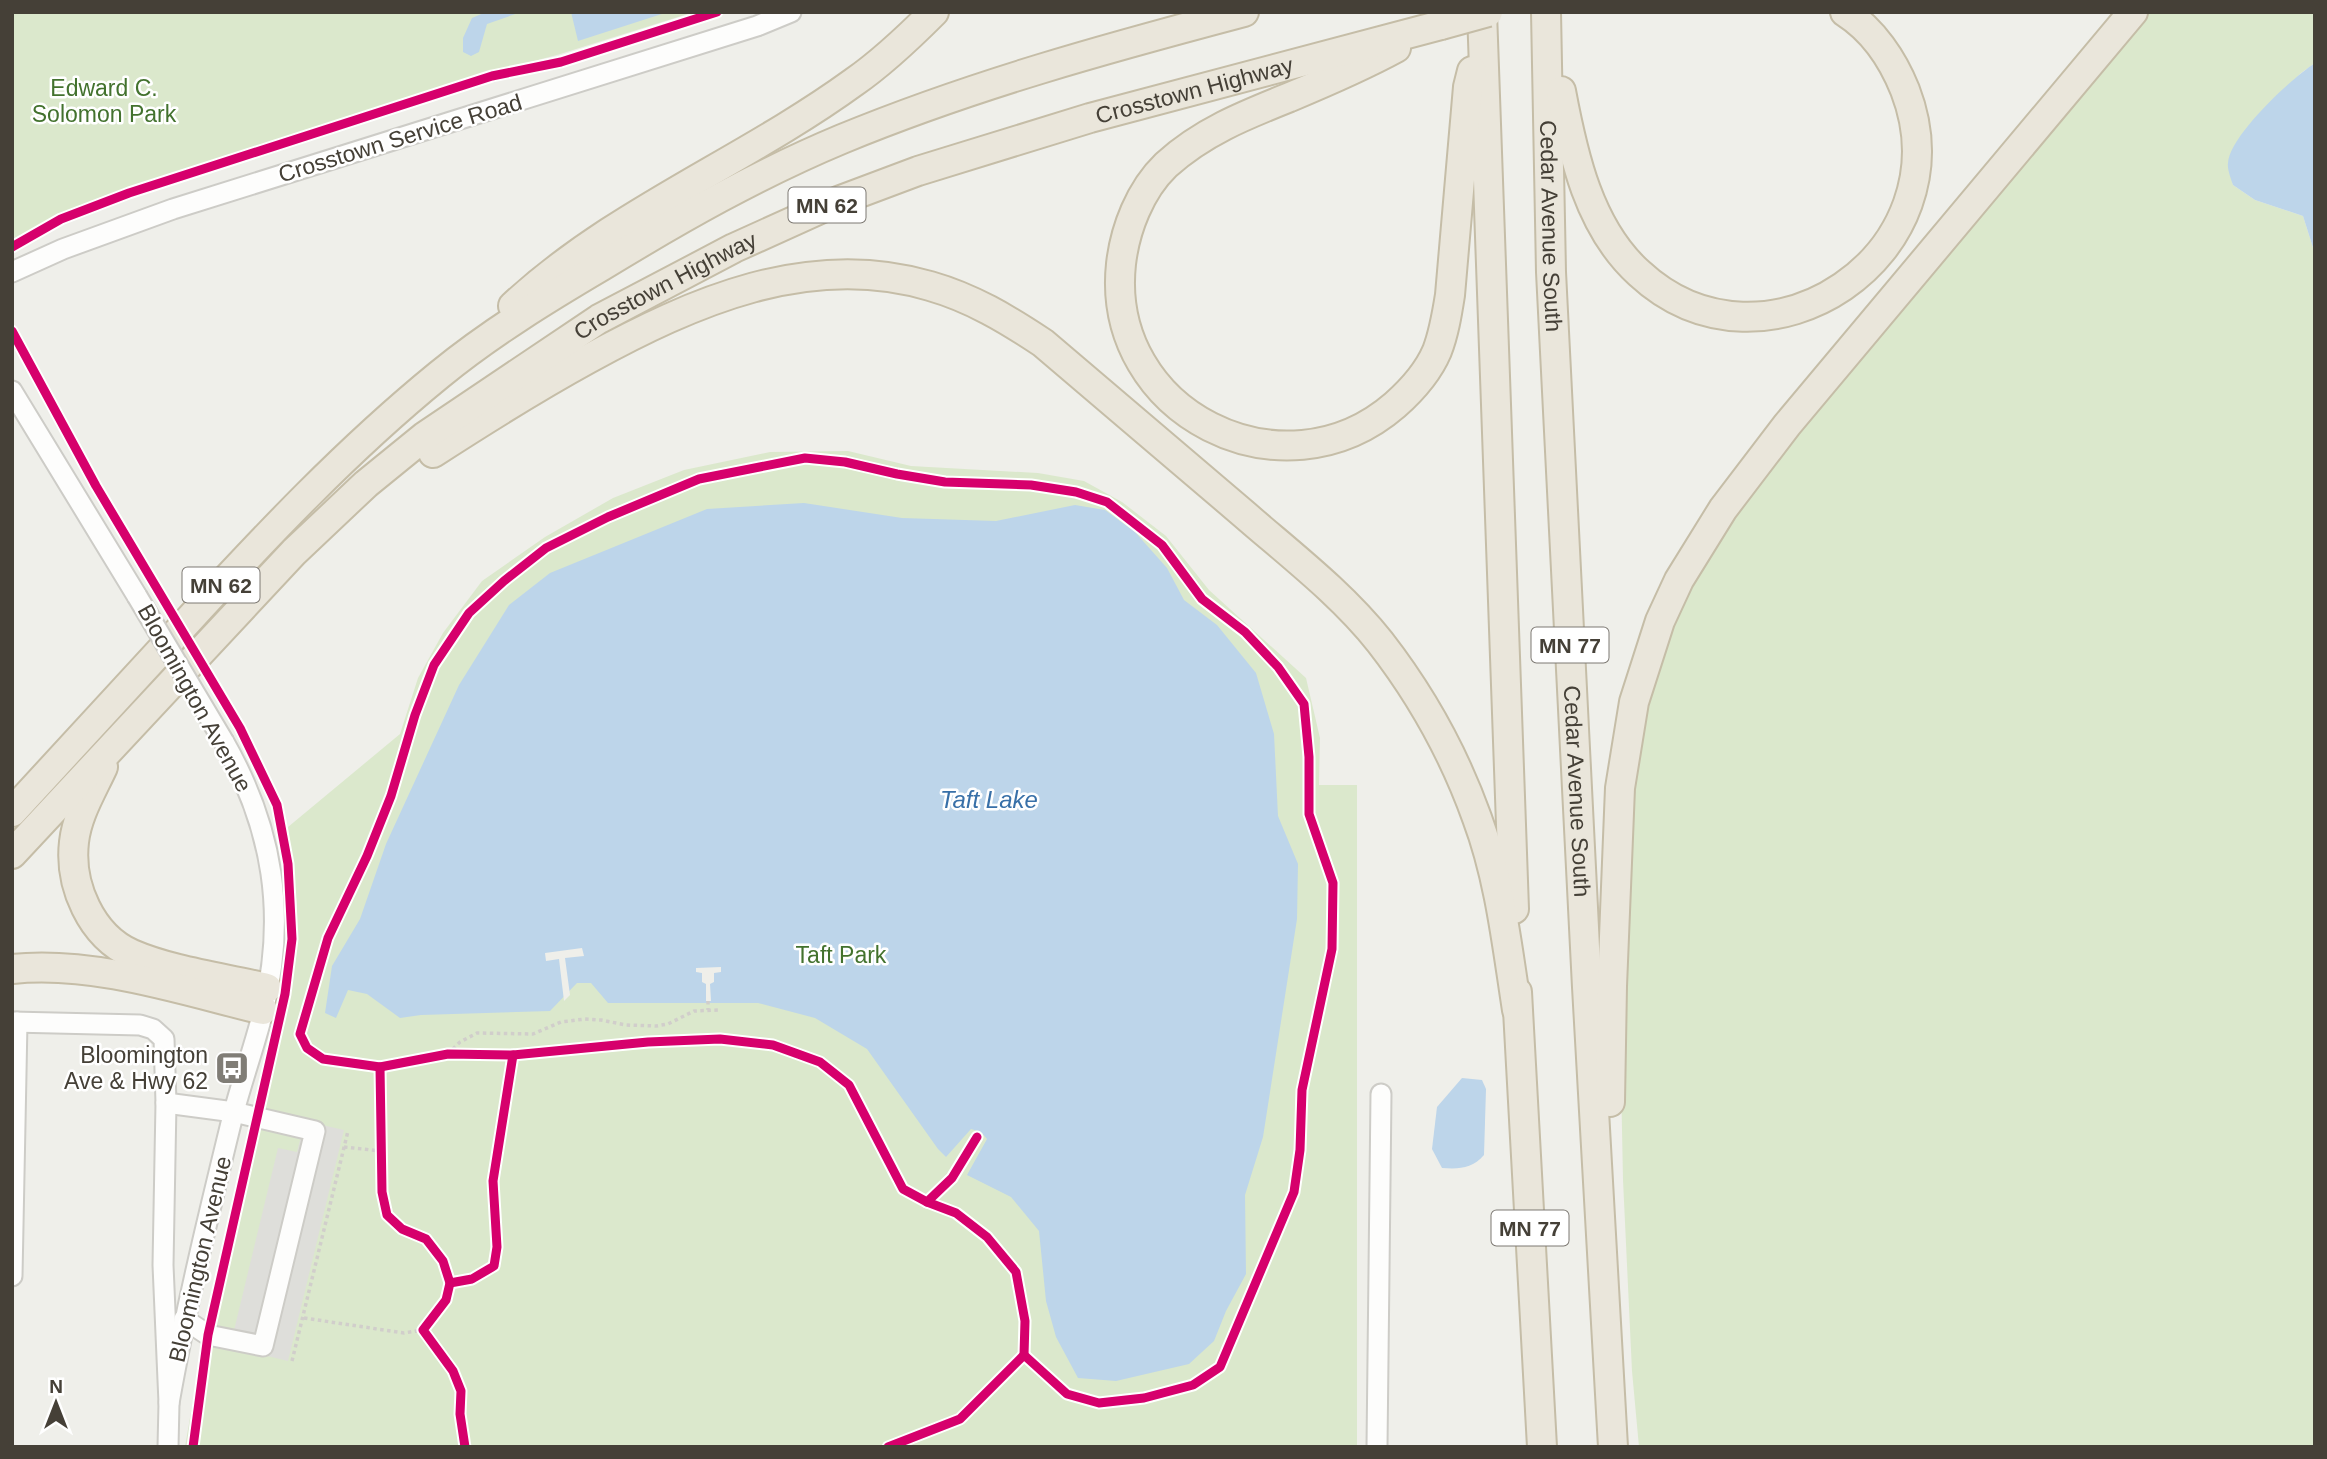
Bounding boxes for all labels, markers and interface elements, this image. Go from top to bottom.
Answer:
street label: Crosstown Highway [1093,52,1296,129]
park label: Edward C. Solomon Park [32,75,177,127]
street label: Crosstown Service Road [275,89,525,187]
street label: Cedar Avenue South [1535,120,1567,333]
road number: MN 62 [788,188,866,222]
street label: Crosstown Highway [569,226,761,345]
road number: MN 62 [182,568,260,602]
street label: Bloomington Avenue [133,600,257,796]
road number: MN 77 [1532,628,1608,662]
street label: Cedar Avenue South [1559,685,1595,898]
water label: Taft Lake [940,786,1038,813]
park label: Taft Park [796,942,887,968]
place label: Bloomington Ave & Hwy 62 [64,1042,208,1094]
bus stop icon: Bloomington Ave & Hwy 62 [213,1049,251,1087]
street label: Bloomington Avenue [164,1153,236,1365]
road number: MN 77 [1492,1210,1568,1246]
north arrow [21,1368,91,1438]
text: N [49,1376,63,1397]

